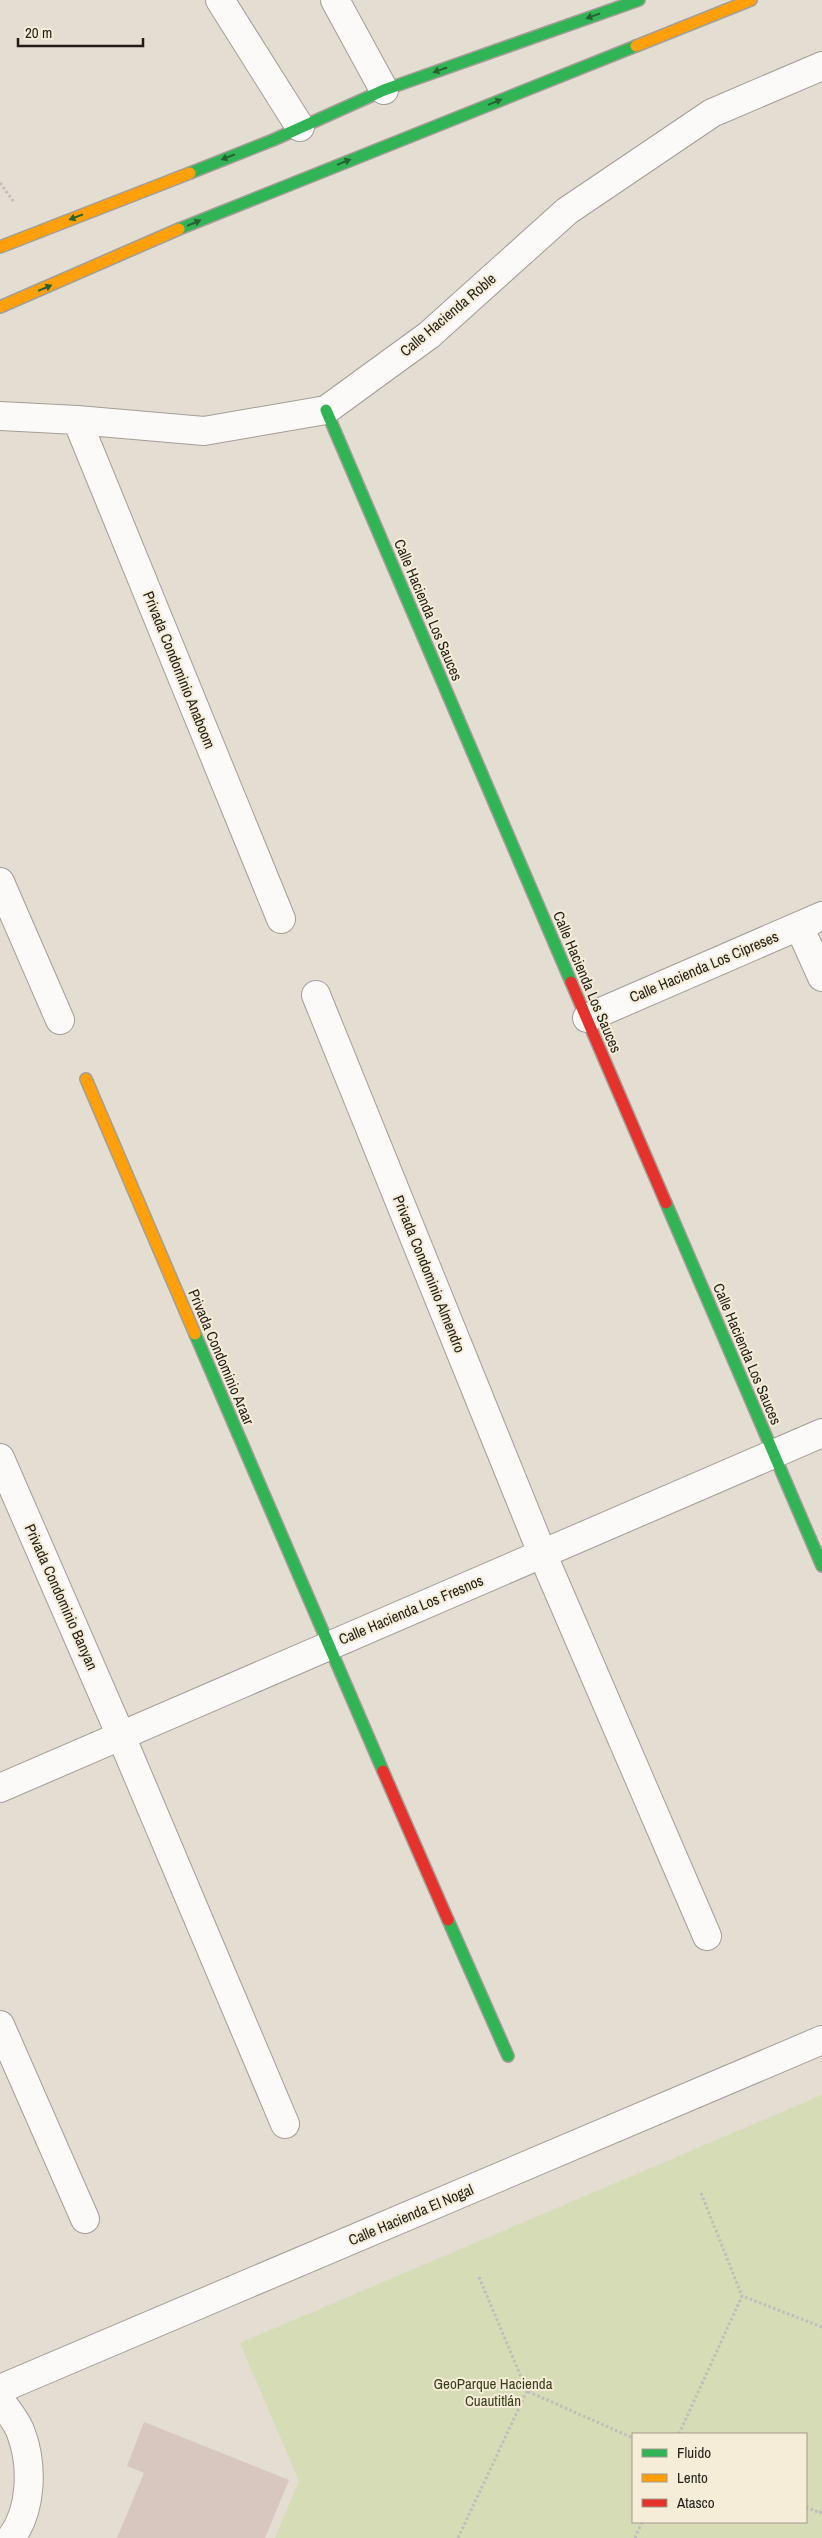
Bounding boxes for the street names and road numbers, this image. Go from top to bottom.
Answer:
street label: Calle Hacienda Roble [395,268,500,361]
street label: Calle Hacienda Los Sauces [389,536,468,684]
street label: Privada Condominio Anaboom [138,588,221,752]
street label: Calle Hacienda Los Sauces [548,908,627,1056]
street label: Calle Hacienda Los Cipreses [626,926,782,1007]
street label: Privada Condominio Almendro [388,1192,471,1356]
street label: Calle Hacienda Los Sauces [708,1280,787,1428]
street label: Privada Condominio Araar [183,1286,260,1428]
street label: Privada Condominio Banyan [20,1520,103,1673]
street label: Calle Hacienda Los Fresnos [335,1570,486,1650]
street label: Calle Hacienda El Nogal [345,2179,477,2250]

